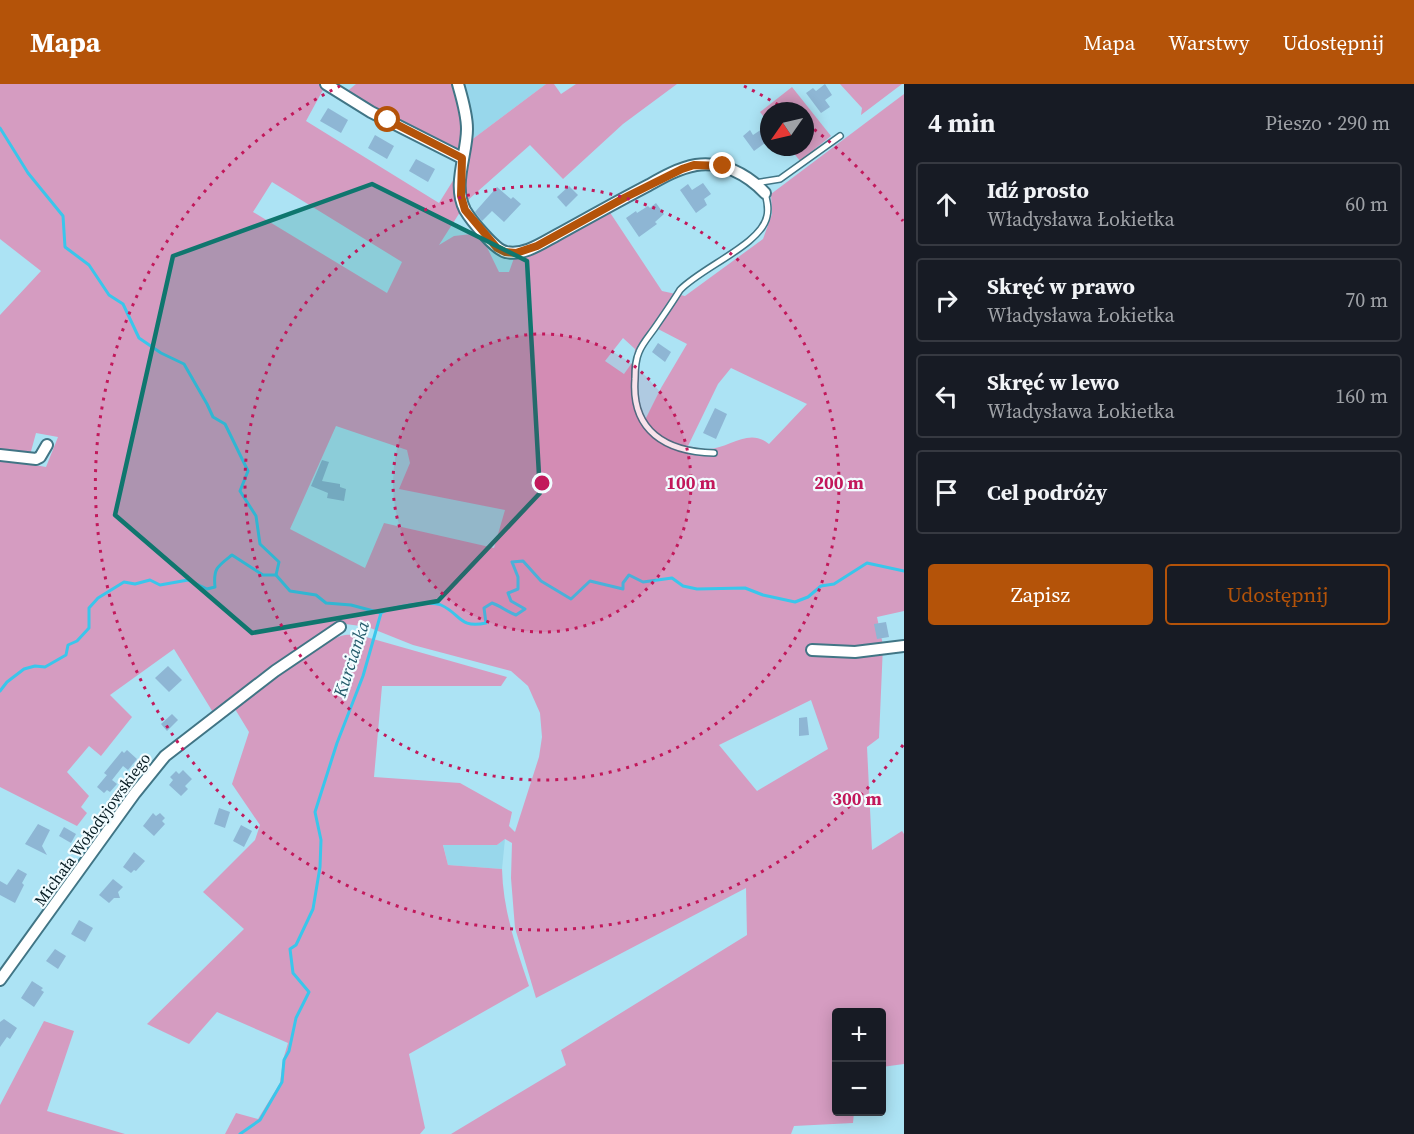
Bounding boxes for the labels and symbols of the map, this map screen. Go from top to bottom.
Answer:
north arrow [760,102,814,156]
route start [374,106,400,132]
route end [709,152,735,178]
text: 100 m [666,470,716,495]
text: 200 m [814,470,864,495]
centre of rings [532,473,552,493]
water label: Kurcianka [327,617,375,701]
street label: Michała Wołodyjowskiego [29,748,155,910]
text: 300 m [832,786,882,811]

